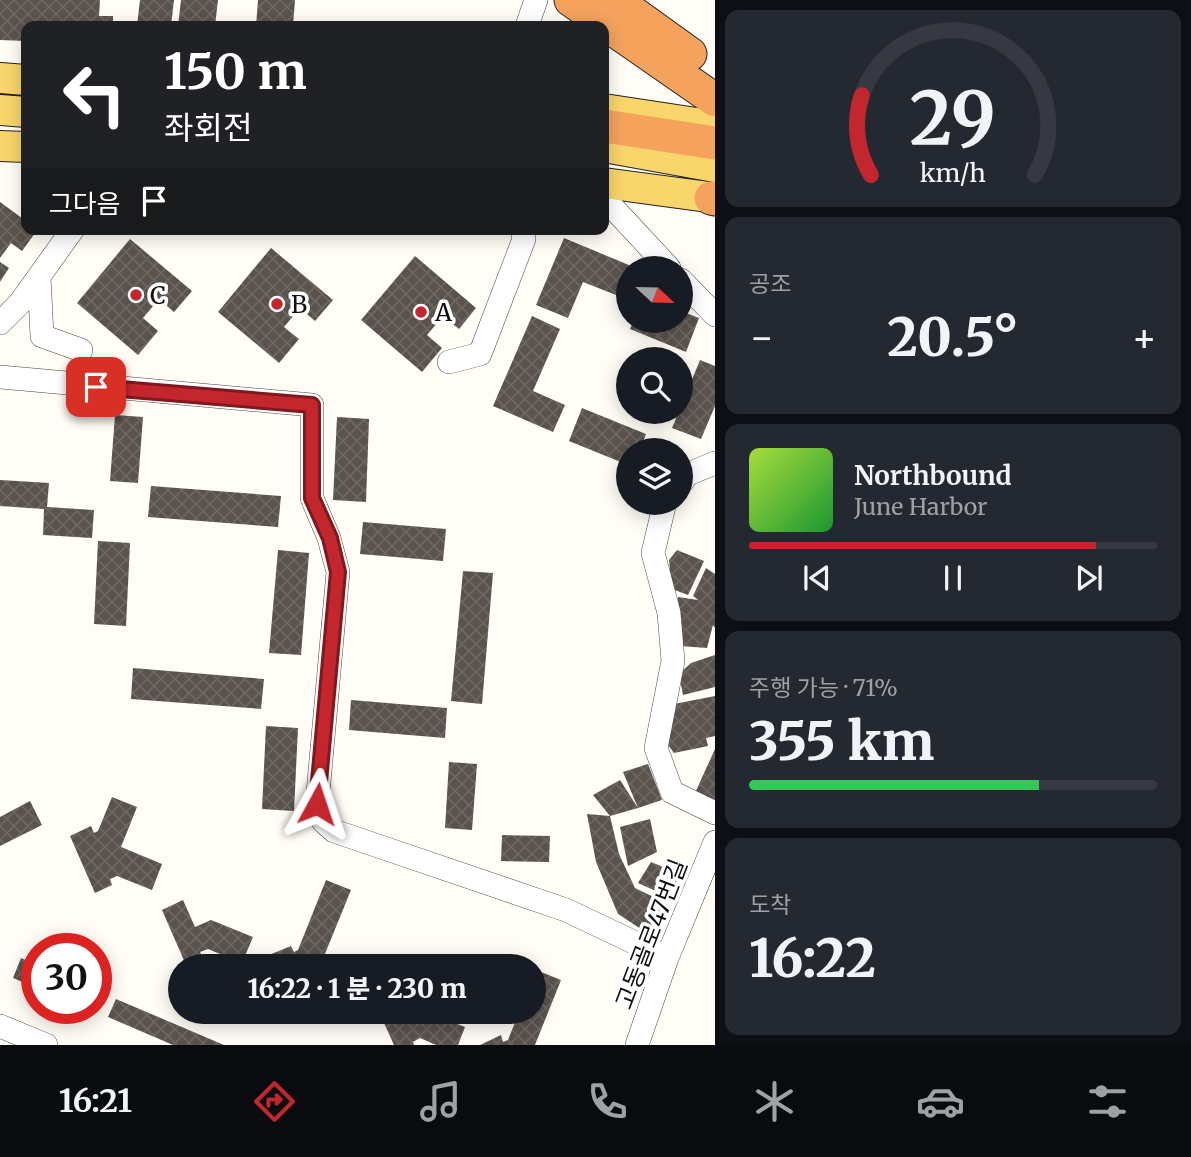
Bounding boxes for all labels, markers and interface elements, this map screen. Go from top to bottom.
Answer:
text: 150 m [164,41,307,102]
icon: left [49,49,140,140]
text: 29 [910,73,996,165]
text: 좌회전 [164,108,252,148]
text: km/h [920,156,986,188]
icon: arrive [135,182,173,220]
text: 그다음 [49,187,121,220]
north arrow [616,256,693,332]
map controls [616,256,693,515]
text: 공조 [749,269,791,298]
place label: C [150,280,166,311]
marker: C [128,287,144,303]
place label: B [291,289,307,320]
marker: B [269,296,285,312]
place label: A [434,297,453,328]
marker: A [413,304,429,320]
text: 20.5° [887,305,1019,370]
text: − [749,314,774,361]
text: + [1132,314,1157,361]
button: search [616,347,693,424]
pin [66,357,126,417]
icon: arrive [77,368,115,406]
button: layers [616,438,693,515]
text: Northbound [854,459,1012,492]
text: June Harbor [854,492,987,521]
icon: previous [798,559,836,597]
icon: pause [934,559,972,597]
icon: next [1070,559,1108,597]
text: 주행 가능 · 71% [749,673,898,702]
text: 355 km [749,709,934,774]
position arrow [280,767,354,841]
street label: 고동골로47번길 [608,854,694,1014]
text: 도착 [749,890,791,919]
text: 16:22 [749,926,876,991]
speed limit sign: 30 [21,933,112,1024]
text: 16:22 · 1 분 · 230 m [247,972,467,1005]
icon: directions [250,1077,299,1126]
icon: music [416,1077,465,1126]
icon: phone [583,1077,632,1126]
icon: climate [750,1077,799,1126]
icon: car [916,1077,965,1126]
icon: filters [1083,1077,1132,1126]
text: 16:21 [59,1081,132,1121]

